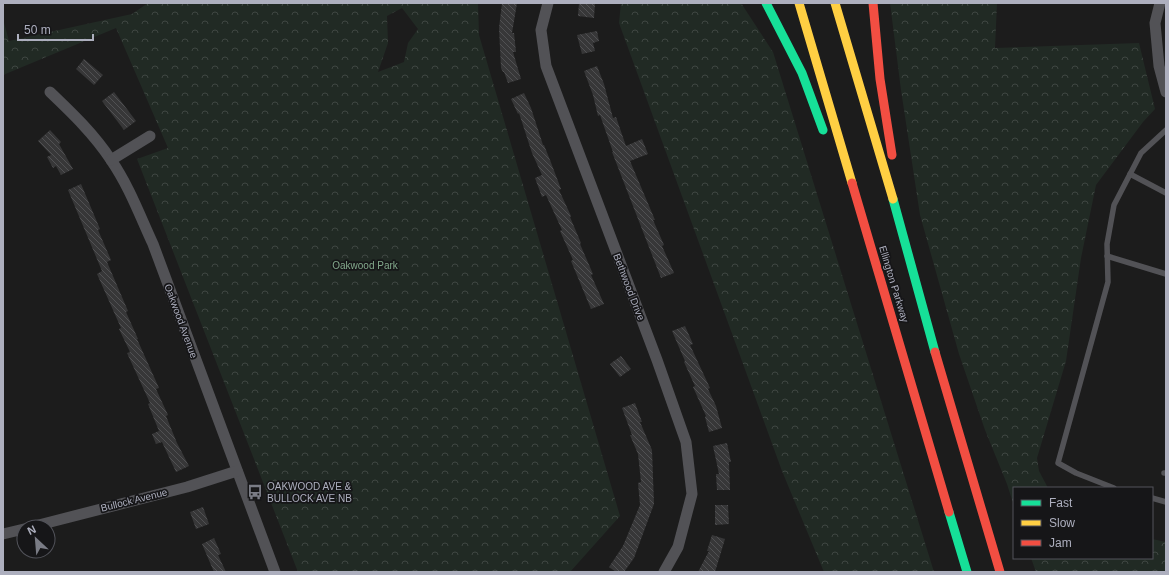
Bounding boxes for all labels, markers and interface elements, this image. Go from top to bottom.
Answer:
scale bar [18,16,93,42]
text: 50 m [24,23,51,37]
street label: Ellington Parkway [877,244,911,324]
street label: Bethwood Drive [611,252,647,322]
park label: Oakwood Park [332,260,399,271]
street label: Oakwood Avenue [162,282,200,360]
place label: OAKWOOD AVE & BULLOCK AVE NB [267,481,352,504]
bus stop icon: OAKWOOD AVE & BULLOCK AVE NB [246,483,264,501]
street label: Bullock Avenue [100,486,169,514]
legend [1013,487,1153,559]
text: Fast [1049,496,1073,510]
text: Slow [1049,516,1075,530]
north arrow [16,519,56,559]
text: N [25,523,38,537]
text: Jam [1049,536,1072,550]

